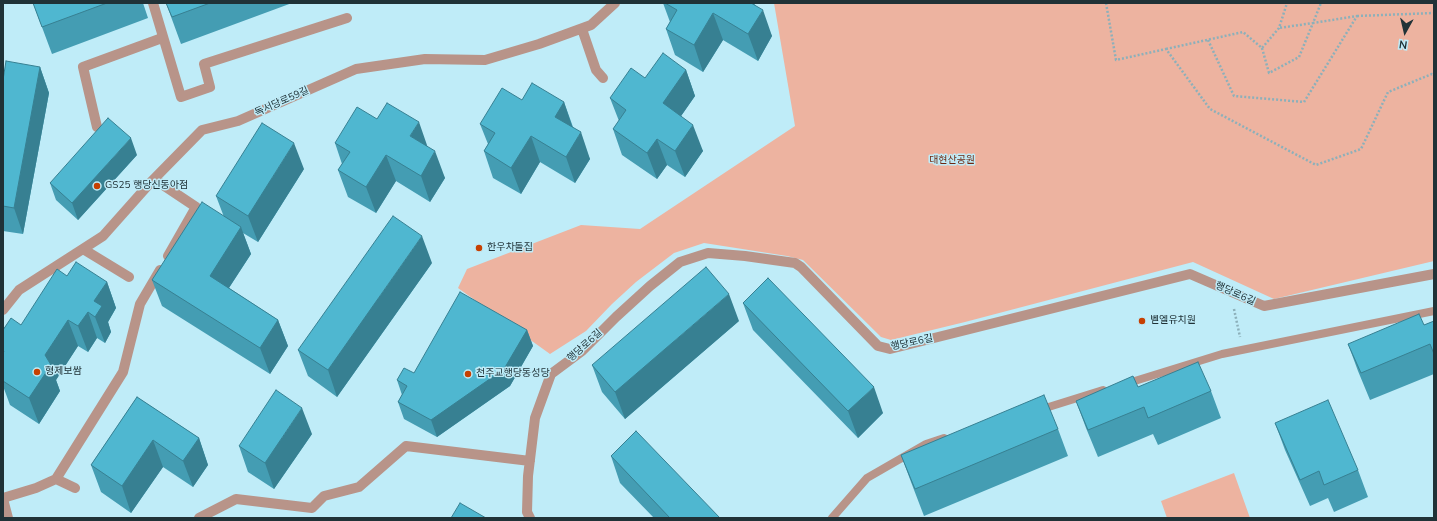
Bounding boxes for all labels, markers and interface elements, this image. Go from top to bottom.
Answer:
north arrow [1385,12,1425,52]
text: N [1398,36,1408,52]
street label: 독서당로59길 [253,85,311,119]
park label: 대현산공원 [929,155,975,167]
place label: GS25 행당신동아점 [105,180,188,192]
marker: GS25 행당신동아점 [92,181,102,191]
place label: 한우차돌집 [487,242,533,254]
marker: 한우차돌집 [474,243,484,253]
street label: 행당로6길 [1213,280,1257,308]
place label: 벧엘유치원 [1150,315,1196,327]
marker: 벧엘유치원 [1137,316,1147,326]
street label: 행당로6길 [565,327,605,365]
street label: 행당로6길 [890,333,934,353]
place label: 형제보쌈 [45,366,82,378]
marker: 형제보쌈 [32,367,42,377]
place label: 천주교행당동성당 [476,368,550,380]
marker: 천주교행당동성당 [463,369,473,379]

